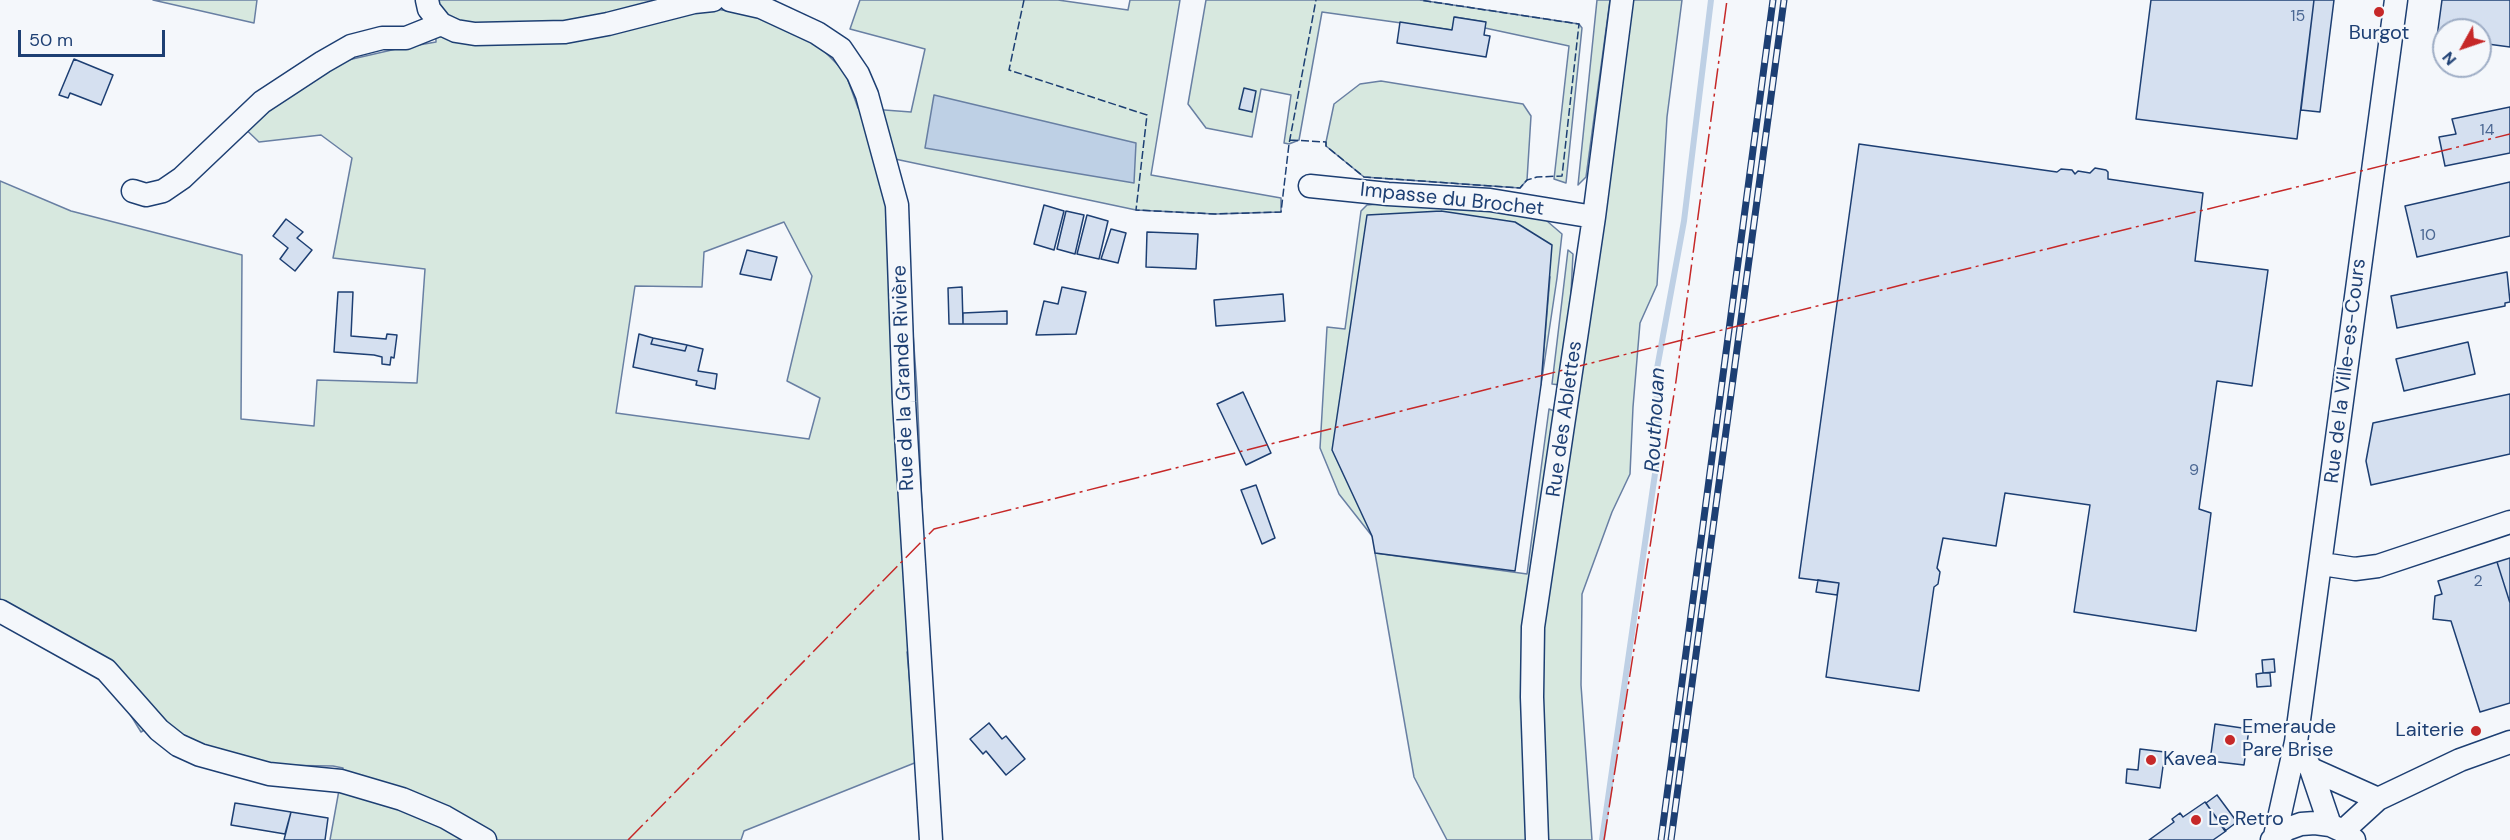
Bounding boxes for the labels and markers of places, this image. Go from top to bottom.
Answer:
marker: Burgot [2372,5,2386,19]
place label: Burgot [2349,22,2409,46]
place label: Emeraude Pare Brise [2242,716,2336,763]
place label: Laiterie [2395,719,2464,743]
marker: Laiterie [2469,724,2483,738]
marker: Emeraude Pare Brise [2223,733,2237,747]
place label: Kavea [2163,748,2217,772]
marker: Kavea [2144,753,2158,767]
place label: Le Retro [2208,808,2284,832]
marker: Le Retro [2189,813,2203,827]

